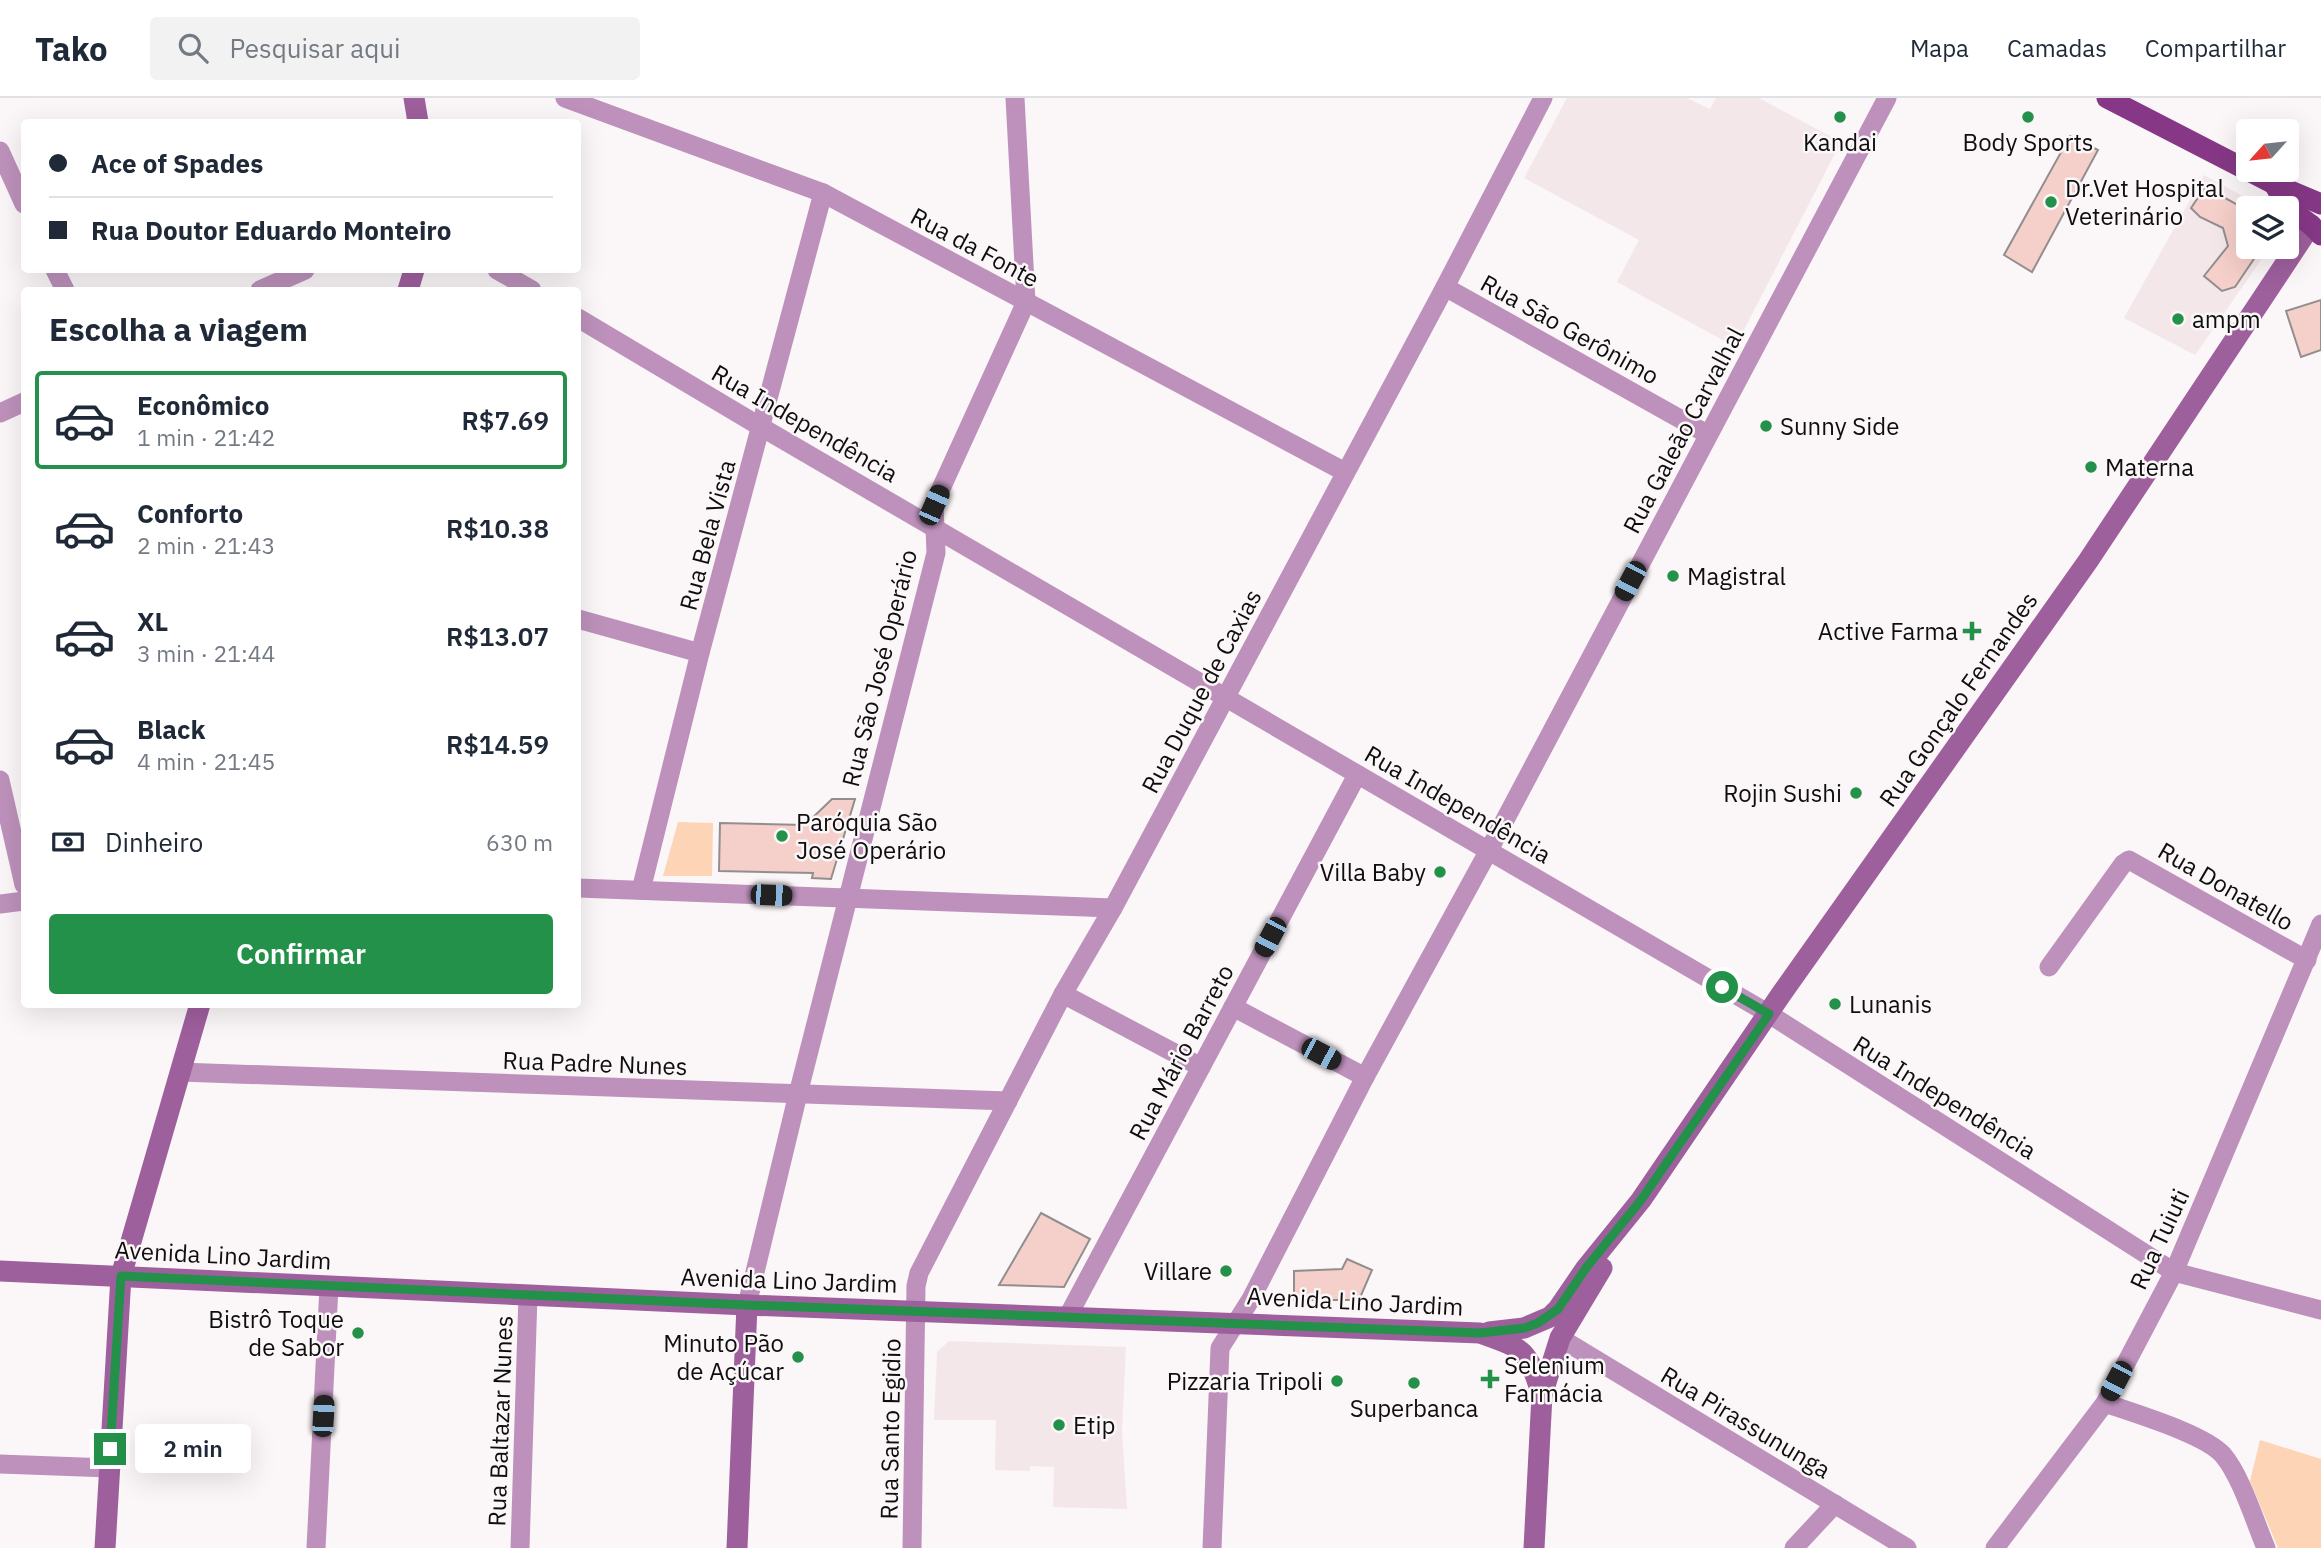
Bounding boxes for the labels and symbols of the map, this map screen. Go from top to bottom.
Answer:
marker: Kandai [1832,109,1848,125]
marker: Body Sports [2020,109,2036,125]
north arrow [2236,119,2300,182]
place label: Kandai [1803,126,1877,158]
place label: Body Sports [1963,126,2094,158]
place label: Dr.Vet Hospital Veterinário [2065,172,2224,232]
marker: Dr.Vet Hospital Veterinário [2043,194,2059,210]
street label: Rua da Fonte [905,200,1045,294]
street label: Rua São Gerônimo [1475,267,1665,391]
place label: ampm [2192,303,2261,335]
marker: ampm [2170,311,2186,327]
street label: Rua Galeão Carvalhal [1615,321,1751,539]
street label: Rua Independência [706,357,904,489]
place label: Sunny Side [1780,410,1899,442]
marker: Sunny Side [1758,418,1774,434]
place label: Materna [2105,451,2194,483]
street label: Rua Bela Vista [672,456,743,614]
marker: Materna [2083,459,2099,475]
car [916,482,953,528]
street label: Rua São José Operário [834,546,924,790]
car [1611,558,1650,604]
place label: Magistral [1687,560,1786,592]
marker: Magistral [1665,568,1681,584]
street label: Rua Duque de Caxias [1134,583,1268,799]
street label: Rua Gonçalo Fernandes [1872,585,2044,813]
place label: Active Farma [1818,615,1958,647]
marker: Active Farma [1964,623,1980,639]
street label: Rua Independência [1359,738,1557,870]
place label: Rojin Sushi [1723,777,1842,809]
marker: Rojin Sushi [1848,785,1864,801]
place label: Paróquia São José Operário [796,806,946,866]
marker: Paróquia São José Operário [774,828,790,844]
street label: Rua Donatello [2152,834,2300,938]
place label: Villa Baby [1320,856,1426,888]
marker: Villa Baby [1432,864,1448,880]
car [750,884,793,906]
car [1251,914,1290,960]
street label: Rua Mário Barreto [1121,959,1241,1145]
route start [1706,971,1738,1003]
place label: Lunanis [1849,988,1932,1020]
marker: Lunanis [1827,996,1843,1012]
street label: Rua Independência [1847,1028,2043,1166]
car [1298,1035,1345,1073]
street label: Rua Padre Nunes [502,1044,688,1082]
street label: Rua Tuiuti [2122,1183,2196,1295]
street label: Avenida Lino Jardim [114,1233,332,1277]
place label: Villare [1144,1255,1212,1287]
street label: Avenida Lino Jardim [680,1260,898,1300]
marker: Villare [1218,1263,1234,1279]
street label: Avenida Lino Jardim [1246,1279,1464,1323]
place label: Bistrô Toque de Sabor [208,1303,344,1363]
street label: Rua Baltazar Nunes [480,1315,520,1527]
marker: Bistrô Toque de Sabor [350,1325,366,1341]
place label: Minuto Pão de Açúcar [663,1327,784,1387]
street label: Rua Santo Egidio [872,1338,908,1520]
marker: Minuto Pão de Açúcar [790,1349,806,1365]
place label: Selenium Farmácia [1504,1349,1605,1409]
car [2097,1358,2136,1404]
street label: Rua Pirassununga [1655,1359,1837,1485]
place label: Pizzaria Tripoli [1167,1365,1323,1397]
marker: Selenium Farmácia [1482,1371,1498,1387]
marker: Pizzaria Tripoli [1329,1373,1345,1389]
marker: Superbanca [1406,1375,1422,1391]
place label: Superbanca [1350,1392,1479,1424]
car [312,1394,335,1438]
place label: Etip [1073,1409,1115,1441]
marker: Etip [1051,1417,1067,1433]
callout: 2 min [134,1424,250,1474]
route end [94,1433,126,1465]

